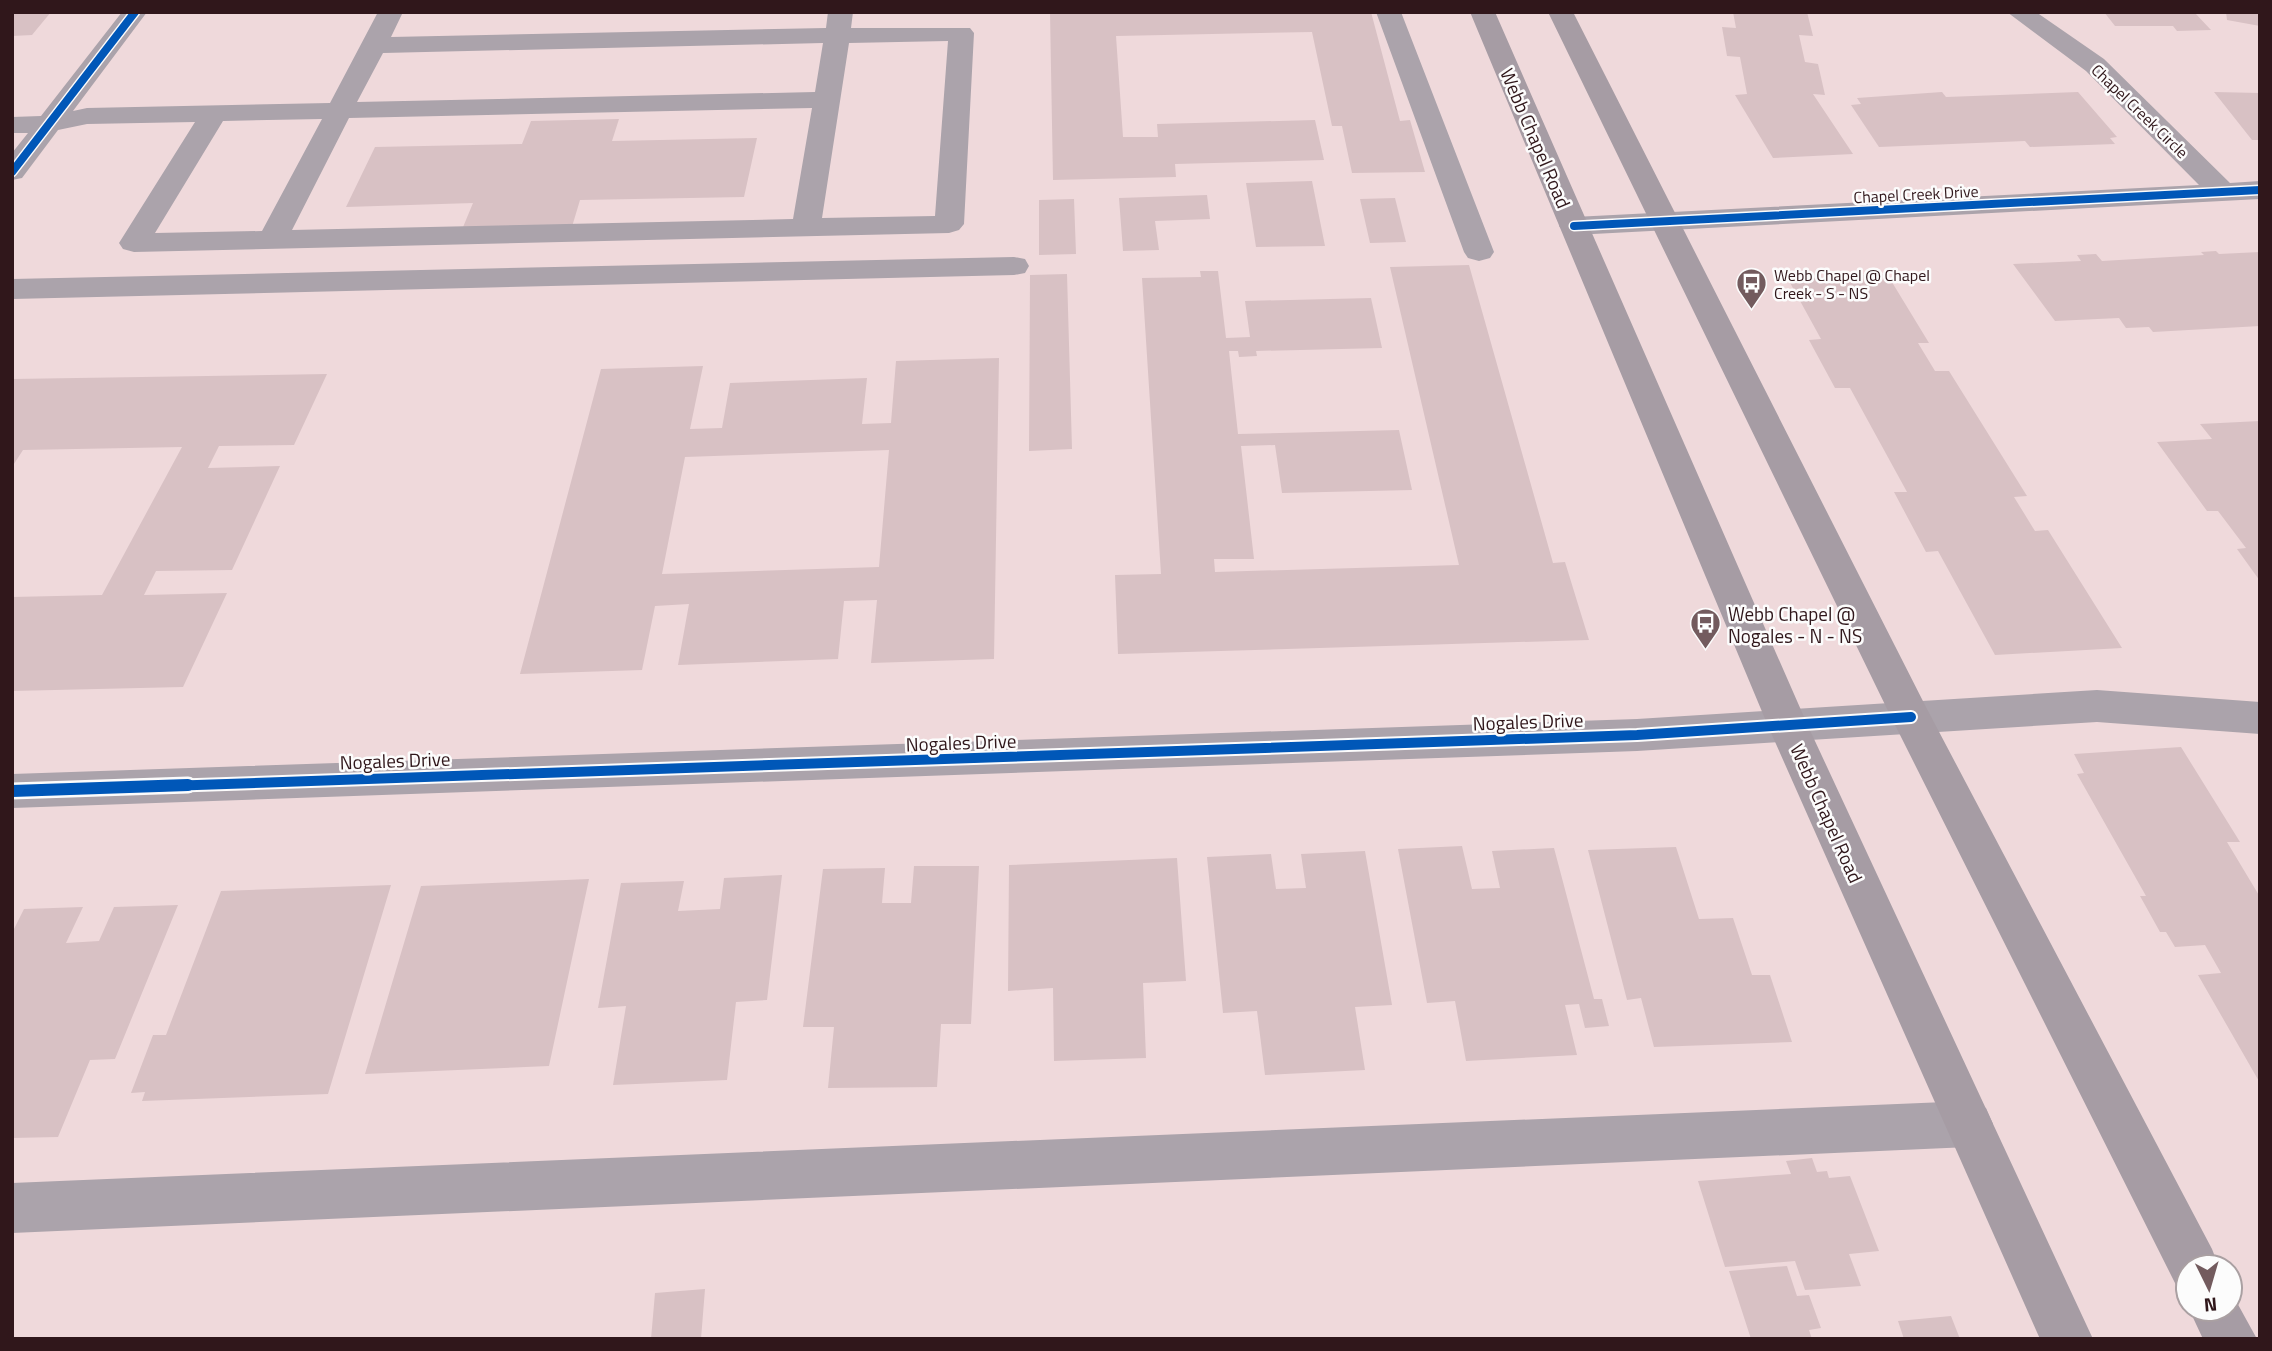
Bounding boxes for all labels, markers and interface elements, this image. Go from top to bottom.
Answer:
street label: Chapel Creek Circle [2086,58,2194,164]
street label: Webb Chapel Road [1493,63,1579,213]
street label: Chapel Creek Drive [1853,179,1979,209]
place label: Webb Chapel @ Chapel Creek - S - NS [1774,263,1930,305]
bus stop icon: Webb Chapel @ Chapel Creek - S - NS [1734,267,1768,311]
place label: Webb Chapel @ Nogales - N - NS [1728,599,1862,650]
bus stop icon: Webb Chapel @ Nogales - N - NS [1688,607,1722,651]
street label: Nogales Drive [1472,705,1584,737]
street label: Nogales Drive [905,726,1017,758]
street label: Webb Chapel Road [1783,739,1871,887]
street label: Nogales Drive [339,744,451,776]
north arrow [2174,1253,2244,1323]
text: N [2203,1290,2218,1320]

